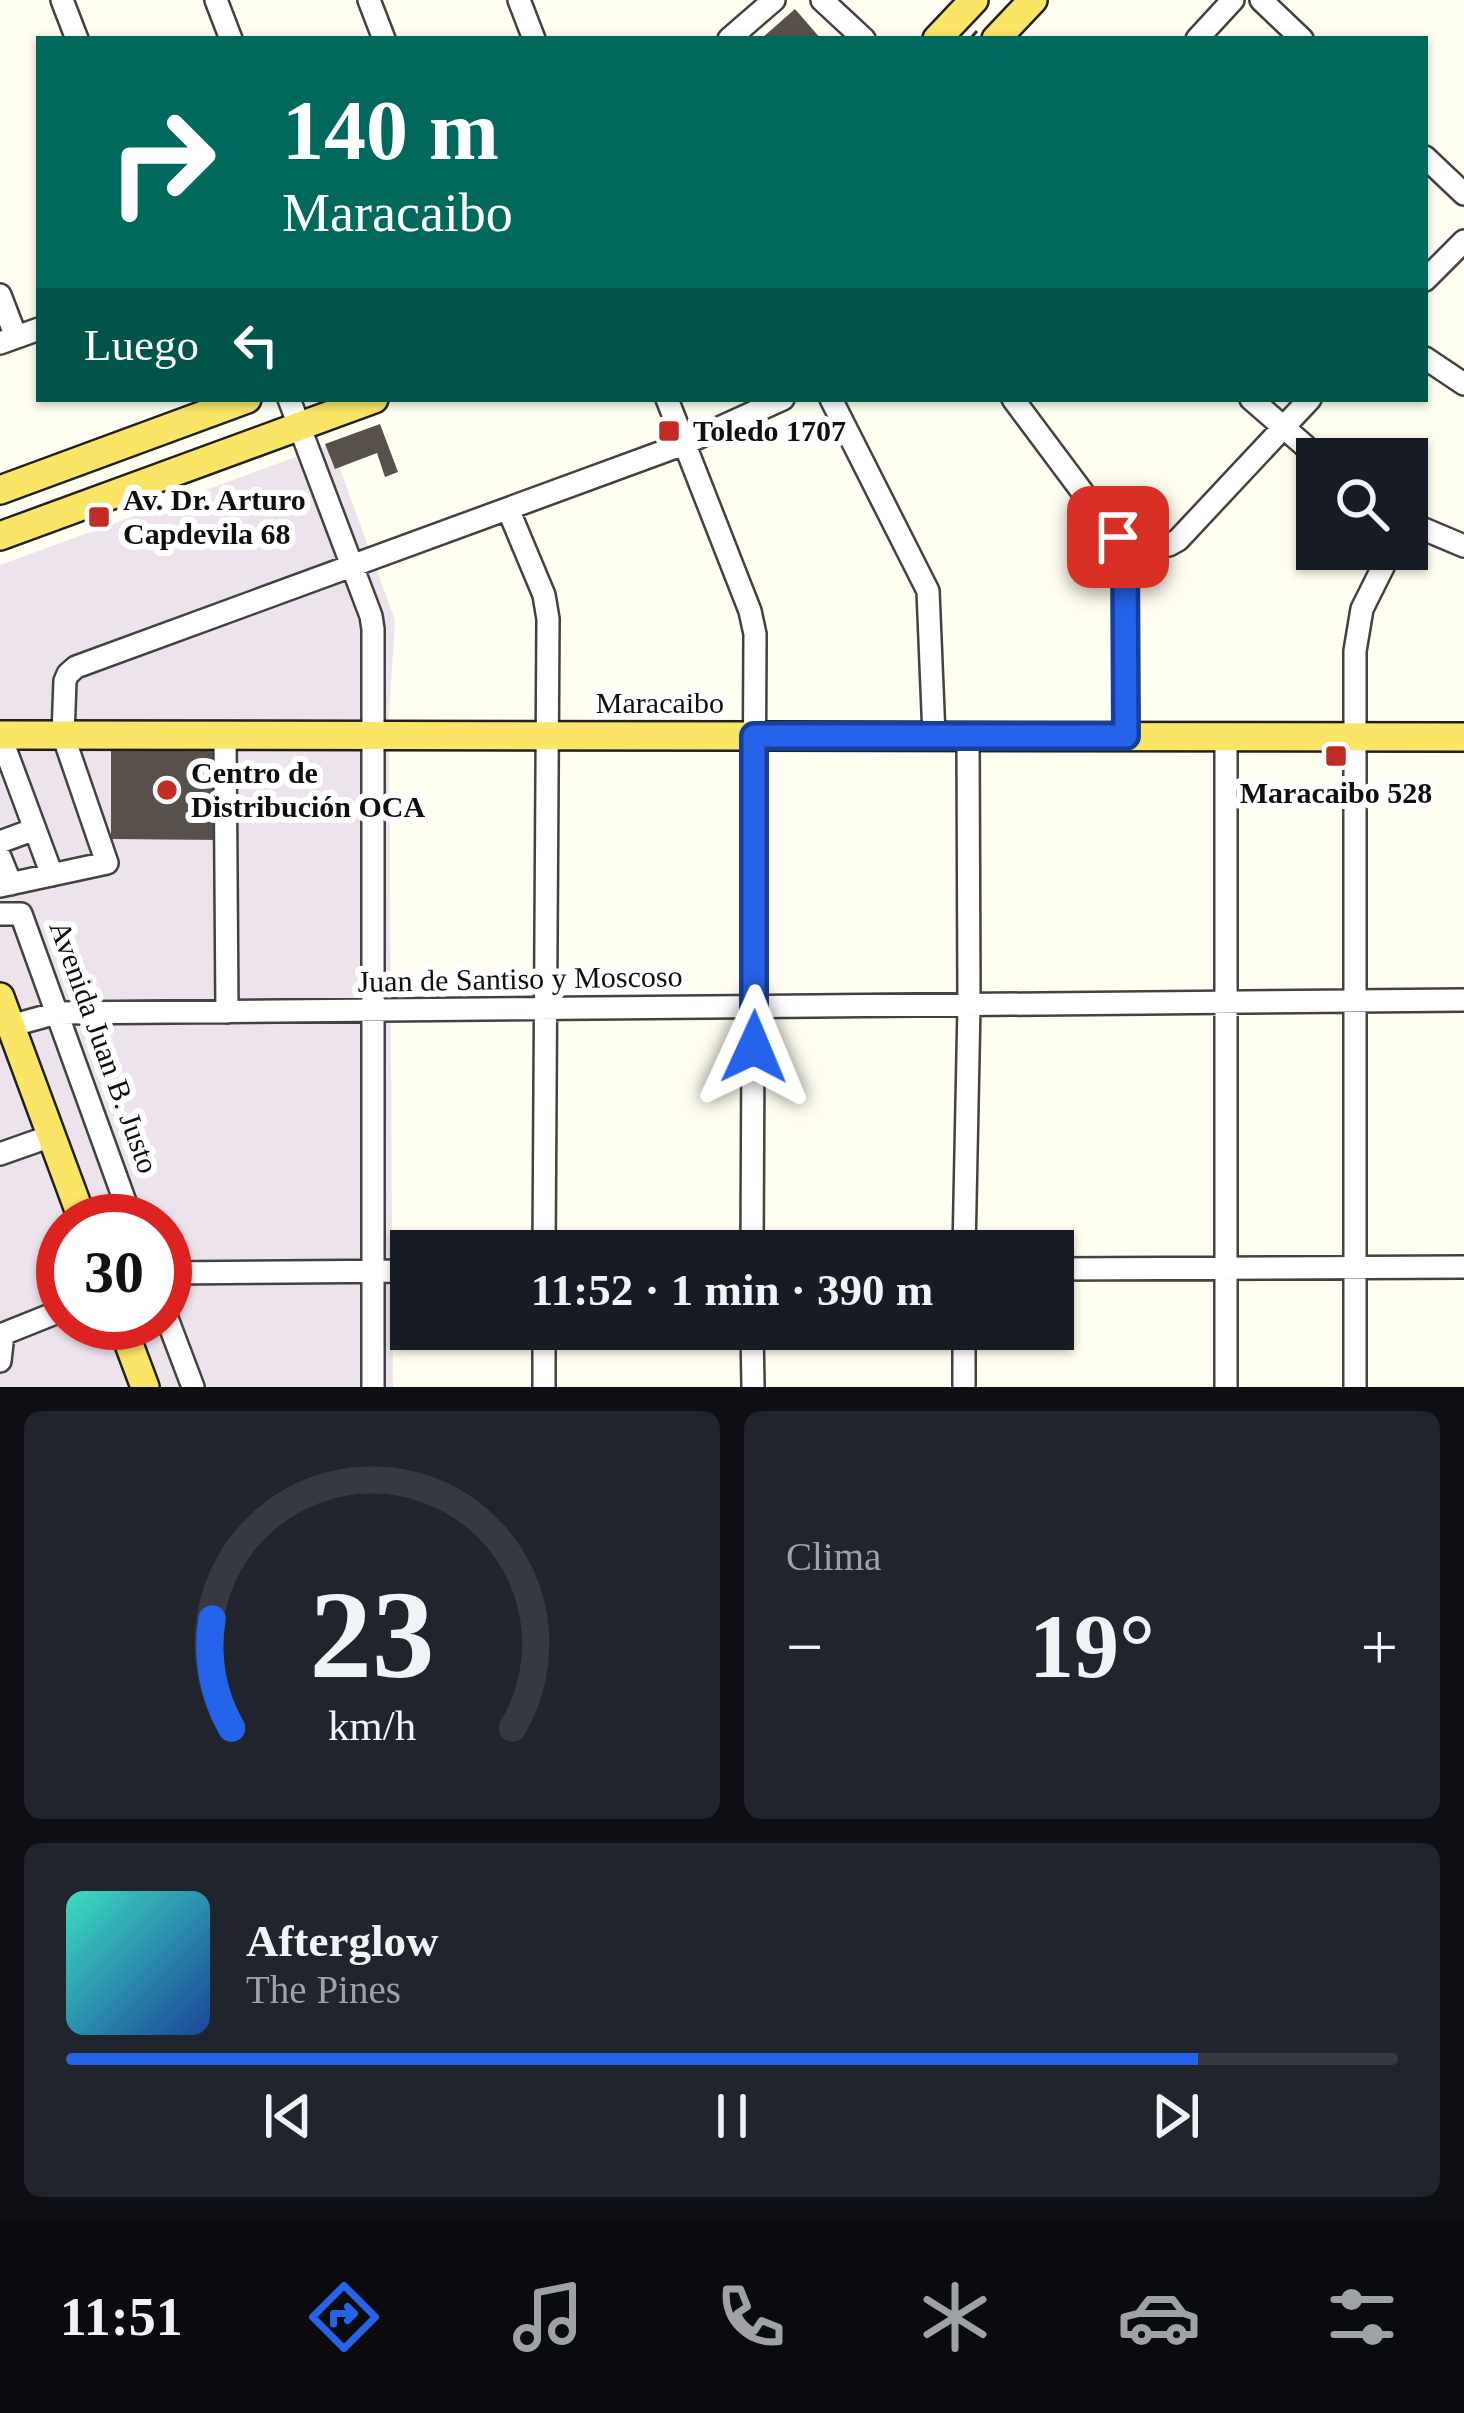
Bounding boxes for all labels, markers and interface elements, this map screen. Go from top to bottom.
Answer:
icon: right [84,84,240,240]
text: 140 m [282,84,499,177]
text: Maracaibo [282,183,513,243]
icon: left [223,312,289,378]
text: Luego [84,320,199,370]
place label: Toledo 1707 [693,414,846,447]
marker: Toledo 1707 [656,418,682,444]
map controls [1296,438,1428,570]
button: search [1296,438,1428,570]
place label: Av. Dr. Arturo Capdevila 68 [123,483,306,550]
pin [1067,486,1169,588]
marker: Av. Dr. Arturo Capdevila 68 [86,504,112,530]
icon: arrive [1085,504,1151,570]
street label: Maracaibo [596,686,724,719]
marker: Maracaibo 528 [1323,743,1349,769]
place label: Centro de Distribución OCA [191,756,426,823]
place label: Maracaibo 528 [1240,776,1432,809]
marker: Centro de Distribución OCA [154,777,180,803]
street label: Avenida Juan B. Justo [43,916,165,1177]
street label: Juan de Santiso y Moscoso [357,959,683,998]
position arrow [691,984,817,1110]
speed limit sign: 30 [36,1194,192,1350]
text: 11:52 · 1 min · 390 m [531,1265,933,1315]
text: Clima [786,1535,881,1578]
text: 23 [310,1566,434,1704]
text: 19° [1029,1597,1155,1696]
text: − [786,1610,823,1683]
text: + [1361,1610,1398,1683]
text: km/h [328,1702,416,1749]
text: Afterglow [246,1916,438,1966]
text: The Pines [246,1968,401,2011]
icon: previous [255,2083,321,2149]
icon: pause [699,2083,765,2149]
icon: next [1143,2083,1209,2149]
icon: directions [302,2275,386,2359]
icon: music [506,2275,590,2359]
icon: phone [709,2275,793,2359]
icon: climate [913,2275,997,2359]
icon: car [1117,2275,1201,2359]
icon: filters [1320,2275,1404,2359]
text: 11:51 [60,2287,183,2347]

